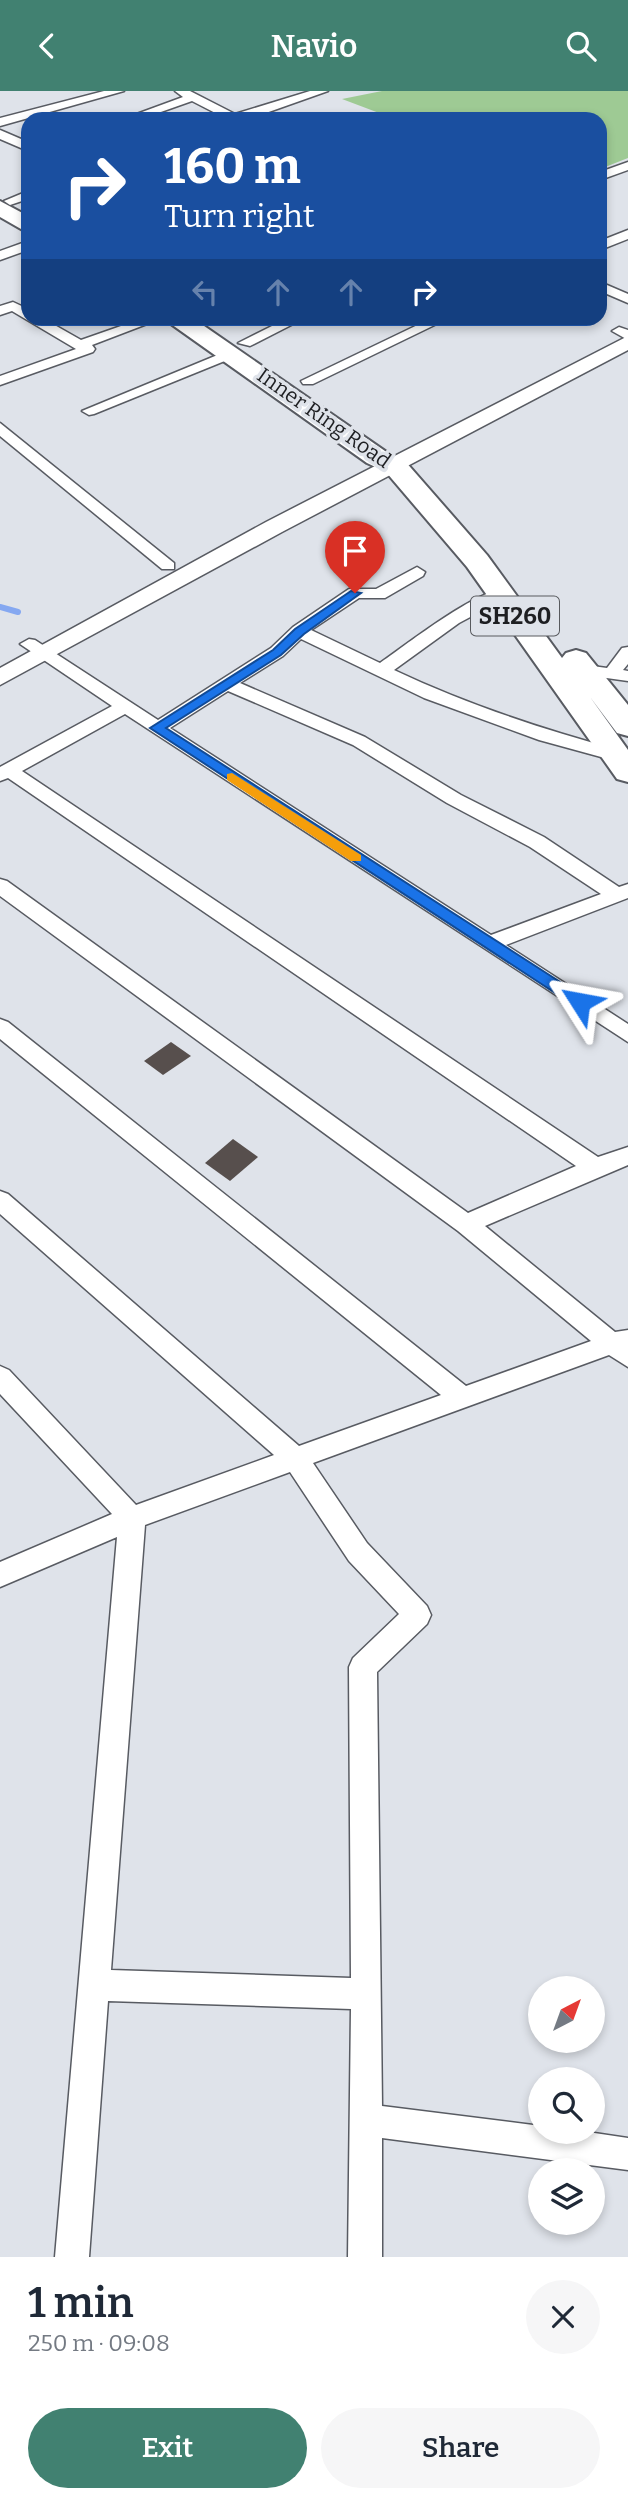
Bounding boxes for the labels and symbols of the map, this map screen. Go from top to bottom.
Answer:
street label: Inner Ring Road [252,362,396,474]
pin [325,521,385,593]
road number: SH260 [471,596,559,635]
position arrow [543,965,617,1039]
north arrow [528,1976,606,2053]

